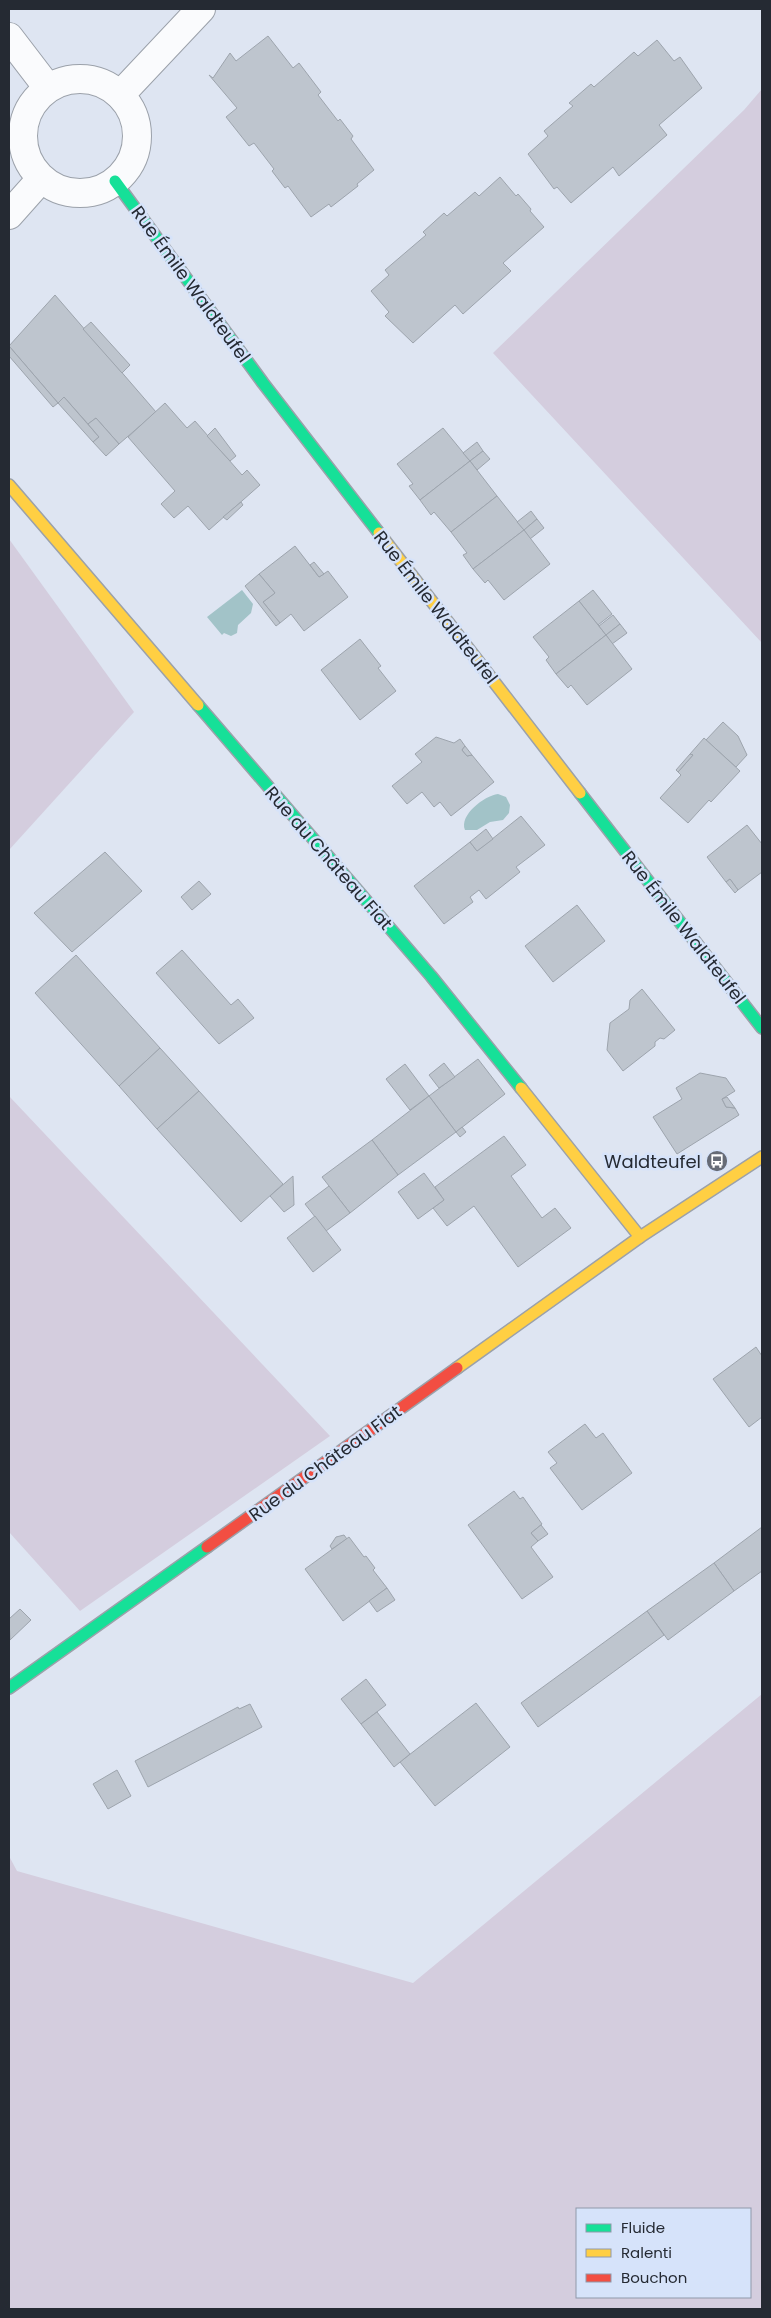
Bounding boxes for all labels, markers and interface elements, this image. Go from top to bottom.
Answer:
street label: Rue Émile Waldteufel [126,201,256,367]
street label: Rue Émile Waldteufel [368,525,504,689]
street label: Rue du Château Fiat [260,781,398,935]
street label: Rue Émile Waldteufel [616,845,752,1009]
place label: Waldteufel [604,1149,701,1174]
bus stop icon: Waldteufel [705,1149,729,1173]
street label: Rue du Château Fiat [244,1399,406,1527]
legend [576,2208,751,2298]
text: Fluide [621,2217,665,2238]
text: Ralenti [621,2242,672,2263]
text: Bouchon [621,2267,687,2288]

